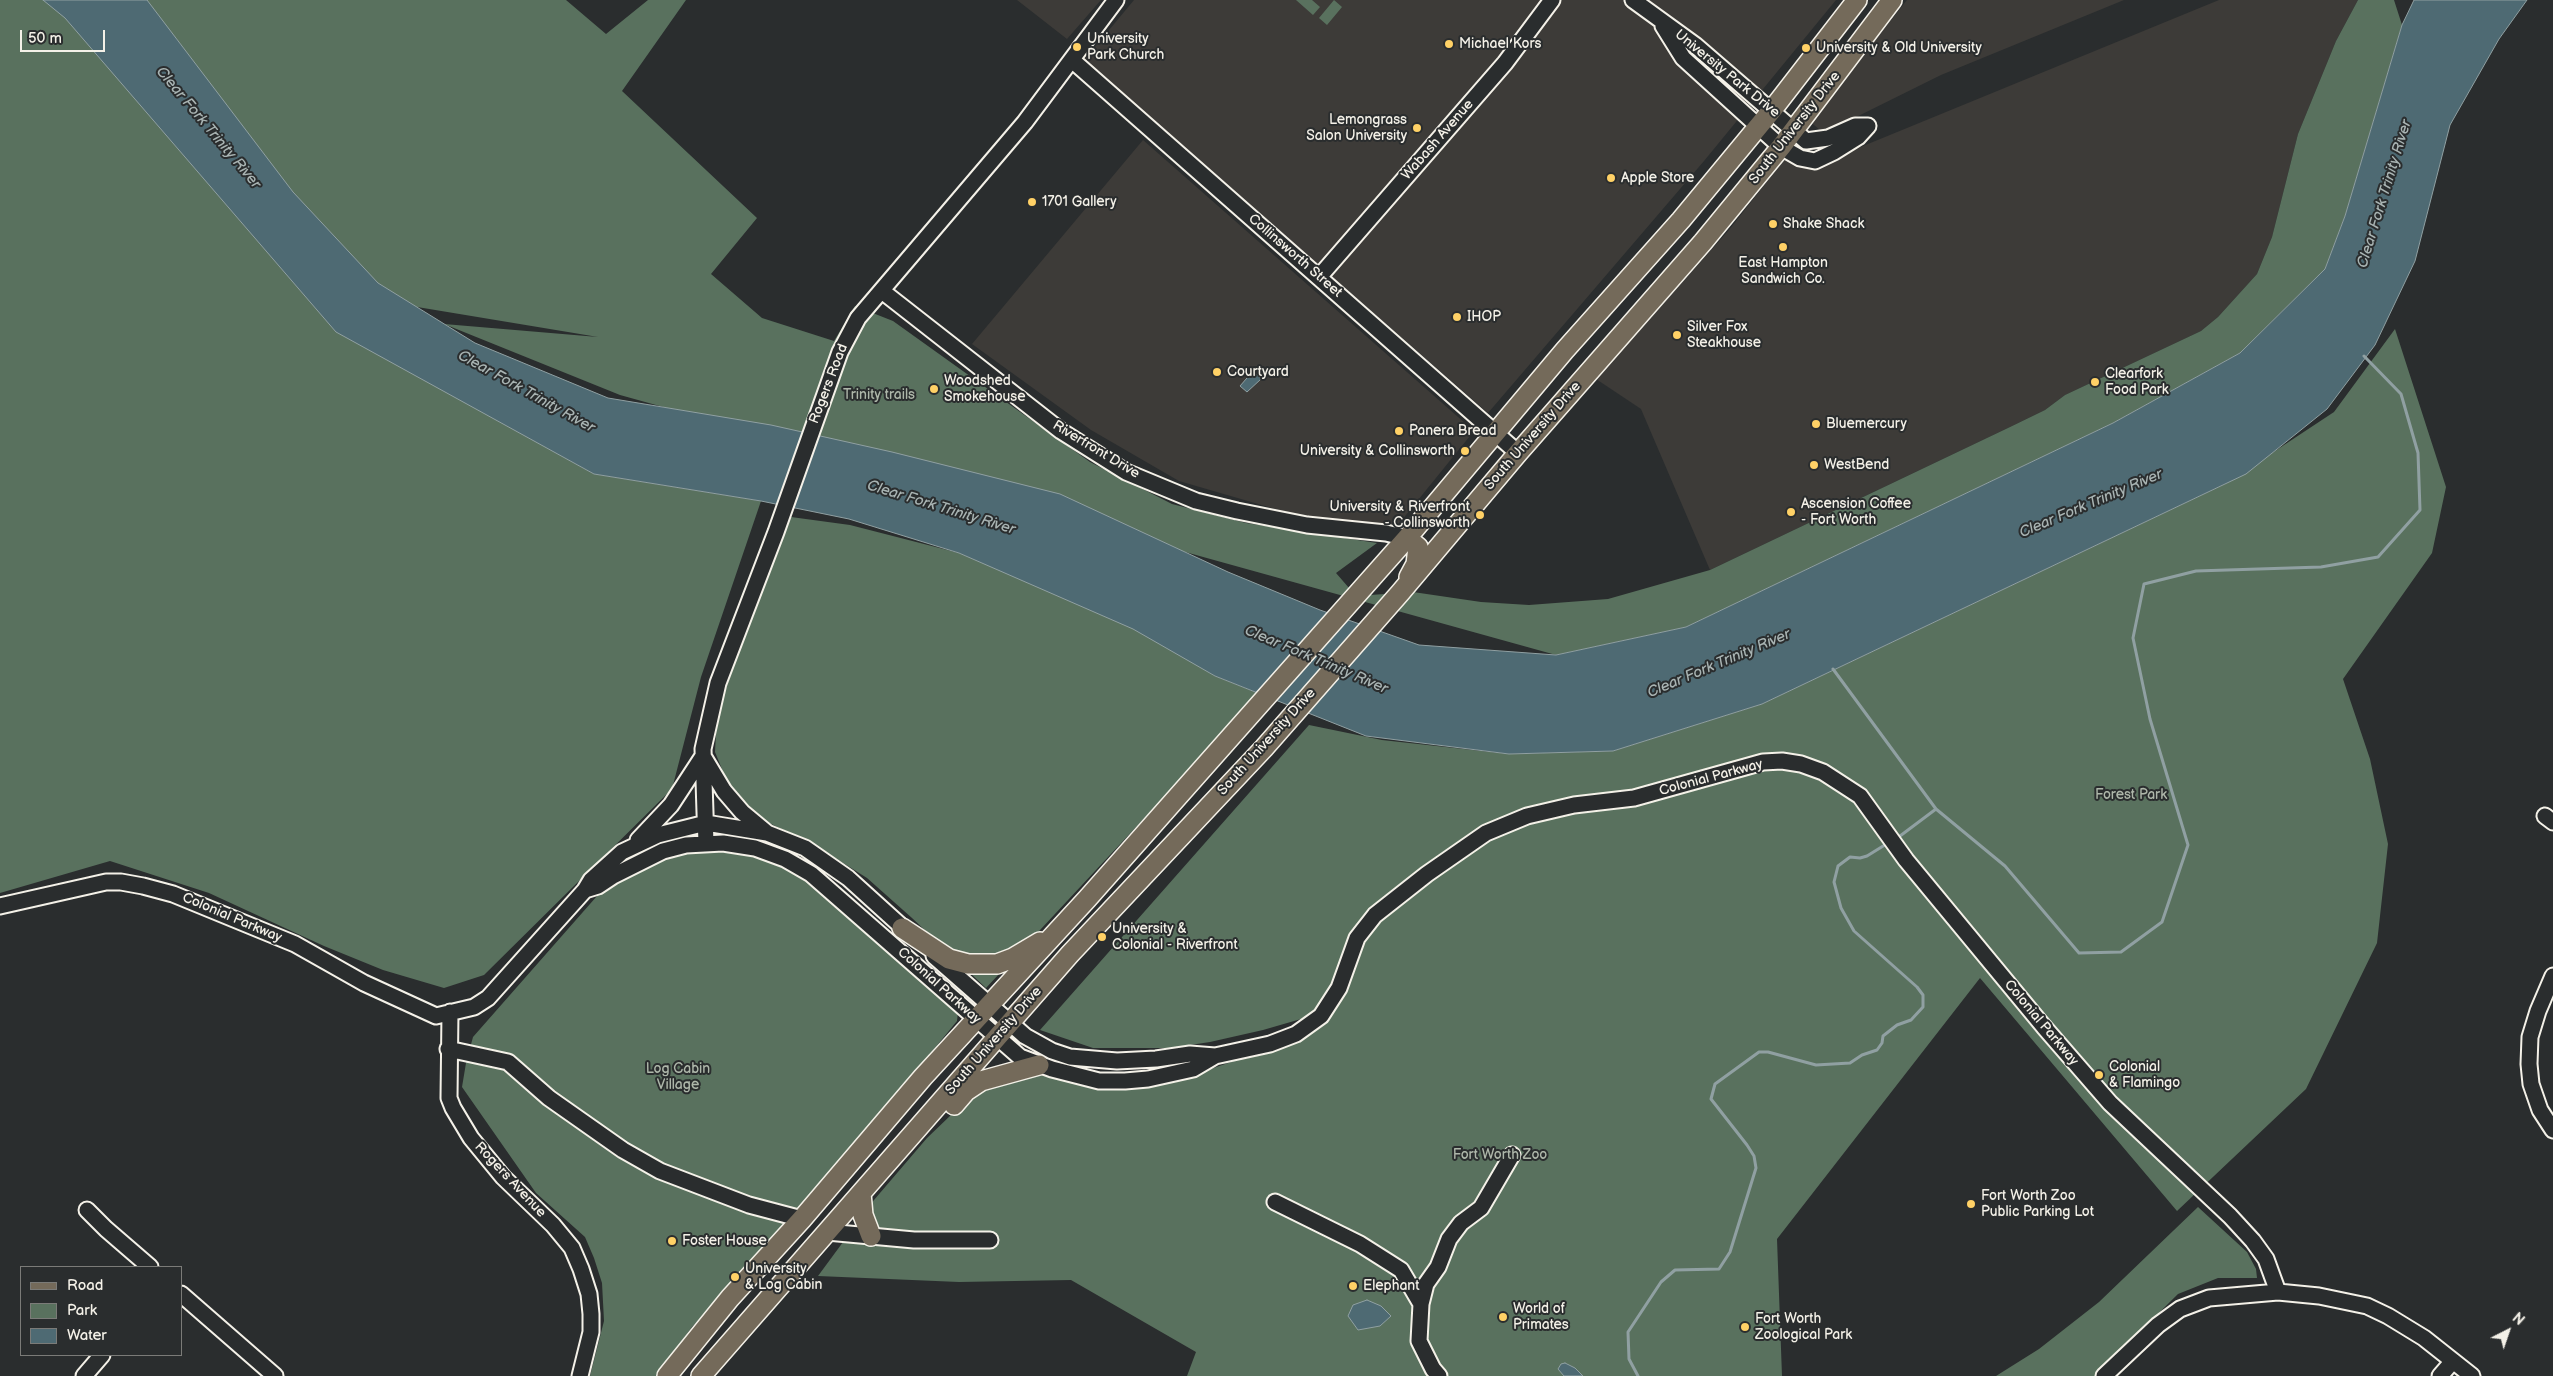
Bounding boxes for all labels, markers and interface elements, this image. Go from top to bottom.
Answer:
scale bar [22,20,108,52]
street label: University Park Drive [1671,26,1783,122]
text: 50 m [28,29,62,48]
place label: University Park Church [1087,31,1164,64]
place label: Michael Kors [1459,36,1541,52]
marker: Michael Kors [1443,38,1455,50]
place label: University & Old University [1816,40,1982,56]
marker: University Park Church [1071,41,1083,53]
marker: University & Old University [1800,42,1812,54]
water label: Clear Fork Trinity River [152,63,264,193]
street label: South University Drive [1746,68,1844,188]
street label: Wabash Avenue [1398,96,1478,184]
place label: Lemongrass Salon University [1306,112,1407,144]
water label: Clear Fork Trinity River [2354,118,2416,270]
marker: Lemongrass Salon University [1411,122,1423,134]
place label: Apple Store [1621,170,1694,186]
marker: Apple Store [1605,172,1617,184]
place label: 1701 Gallery [1042,194,1117,210]
marker: 1701 Gallery [1026,196,1038,208]
street label: Collinsworth Street [1245,211,1345,301]
place label: Shake Shack [1783,216,1864,232]
marker: Shake Shack [1767,218,1779,230]
marker: East Hampton Sandwich Co. [1777,241,1789,253]
place label: East Hampton Sandwich Co. [1738,255,1828,288]
place label: IHOP [1467,309,1501,325]
marker: IHOP [1451,311,1463,323]
place label: Silver Fox Steakhouse [1687,319,1761,352]
marker: Silver Fox Steakhouse [1671,329,1683,341]
street label: Rogers Road [806,342,852,426]
water label: Clear Fork Trinity River [454,347,598,437]
place label: Courtyard [1227,364,1289,380]
marker: Courtyard [1211,366,1223,378]
place label: Clearfork Food Park [2105,366,2169,398]
place label: Woodshed Smokehouse [944,373,1026,406]
marker: Clearfork Food Park [2089,376,2101,388]
street label: South University Drive [1481,378,1585,494]
marker: Woodshed Smokehouse [928,383,940,395]
park label: Trinity trails [843,387,915,403]
place label: Bluemercury [1826,416,1907,432]
street label: Riverfront Drive [1049,417,1143,483]
marker: Bluemercury [1810,418,1822,430]
place label: Panera Bread [1409,423,1496,439]
marker: Panera Bread [1393,425,1405,437]
place label: University & Collinsworth [1300,443,1455,459]
marker: University & Collinsworth [1459,445,1471,457]
place label: WestBend [1824,457,1889,473]
marker: WestBend [1808,459,1820,471]
water label: Clear Fork Trinity River [2017,466,2165,542]
water label: Clear Fork Trinity River [865,477,1017,539]
place label: Ascension Coffee - Fort Worth [1801,496,1911,528]
place label: University & Riverfront - Collinsworth [1330,499,1470,532]
marker: Ascension Coffee - Fort Worth [1785,506,1797,518]
marker: University & Riverfront - Collinsworth [1474,509,1486,521]
water label: Clear Fork Trinity River [1242,622,1390,698]
water label: Clear Fork Trinity River [1645,626,1793,702]
street label: South University Drive [1214,685,1320,799]
street label: Colonial Parkway [1657,756,1765,800]
park label: Forest Park [2095,787,2167,803]
street label: Colonial Parkway [180,889,284,947]
place label: University & Colonial - Riverfront [1112,921,1238,954]
marker: University & Colonial - Riverfront [1096,931,1108,943]
street label: Colonial Parkway [894,944,984,1028]
street label: Colonial Parkway [2000,977,2082,1069]
street label: South University Drive [942,983,1046,1099]
place label: Colonial & Flamingo [2109,1059,2180,1092]
park label: Log Cabin Village [646,1061,710,1094]
marker: Colonial & Flamingo [2093,1069,2105,1081]
street label: Rogers Avenue [471,1139,549,1221]
park label: Fort Worth Zoo [1453,1147,1547,1163]
place label: Fort Worth Zoo Public Parking Lot [1981,1188,2094,1220]
marker: Fort Worth Zoo Public Parking Lot [1965,1198,1977,1210]
place label: Foster House [682,1233,767,1249]
marker: Foster House [666,1235,678,1247]
place label: University & Log Cabin [745,1261,822,1294]
legend [20,1266,182,1356]
marker: University & Log Cabin [729,1271,741,1283]
text: Road [67,1276,103,1295]
place label: Elephant [1363,1278,1420,1294]
marker: Elephant [1347,1280,1359,1292]
text: Park [67,1301,97,1320]
place label: World of Primates [1513,1301,1569,1334]
north arrow [2483,1306,2533,1356]
text: N [2509,1309,2528,1329]
marker: World of Primates [1497,1311,1509,1323]
place label: Fort Worth Zoological Park [1755,1311,1852,1344]
marker: Fort Worth Zoological Park [1739,1321,1751,1333]
text: Water [67,1326,107,1345]

